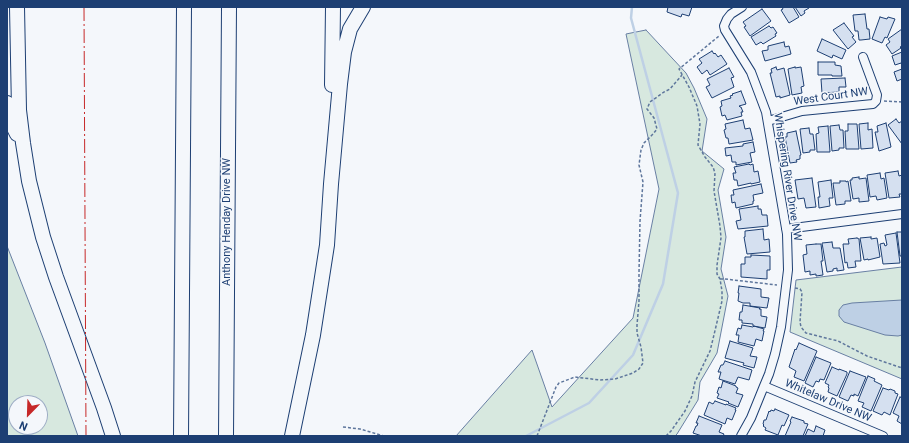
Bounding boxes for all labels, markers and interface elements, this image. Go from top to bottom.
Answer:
street label: West Court NW [793,85,869,109]
street label: Whispering River Drive NW [770,112,804,242]
street label: Anthony Henday Drive NW [220,158,234,286]
street label: Whitelaw Drive NW [783,377,873,425]
north arrow [8,395,48,435]
text: N [17,418,30,433]

